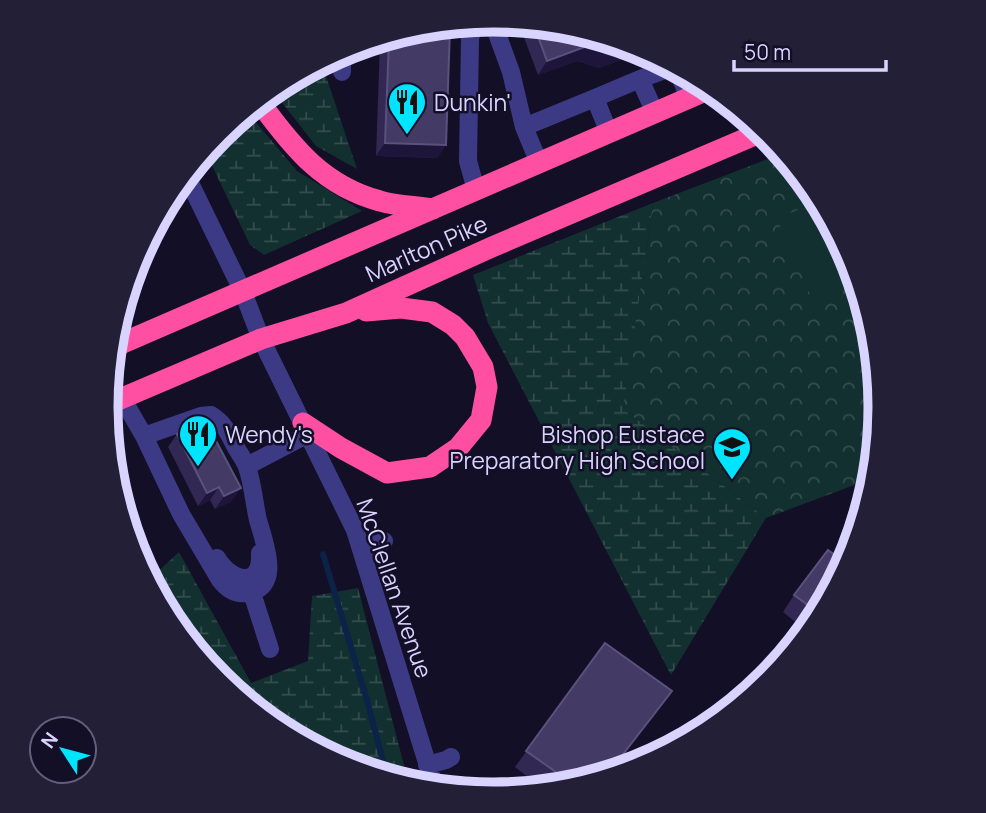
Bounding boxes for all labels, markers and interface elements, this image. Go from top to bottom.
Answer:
scale bar [734,28,886,72]
text: 50 m [744,38,791,66]
restaurant icon: Dunkin' [386,81,428,136]
place label: Dunkin' [434,86,511,118]
street label: Marlton Pike [360,207,492,289]
restaurant icon: Wendy's [177,413,219,468]
place label: Wendy's [225,418,313,450]
place label: Bishop Eustace Preparatory High School [450,418,705,476]
school or university icon: Bishop Eustace Preparatory High School [711,426,753,481]
street label: McClellan Avenue [349,494,441,682]
north arrow [28,715,98,785]
text: N [35,727,64,753]

